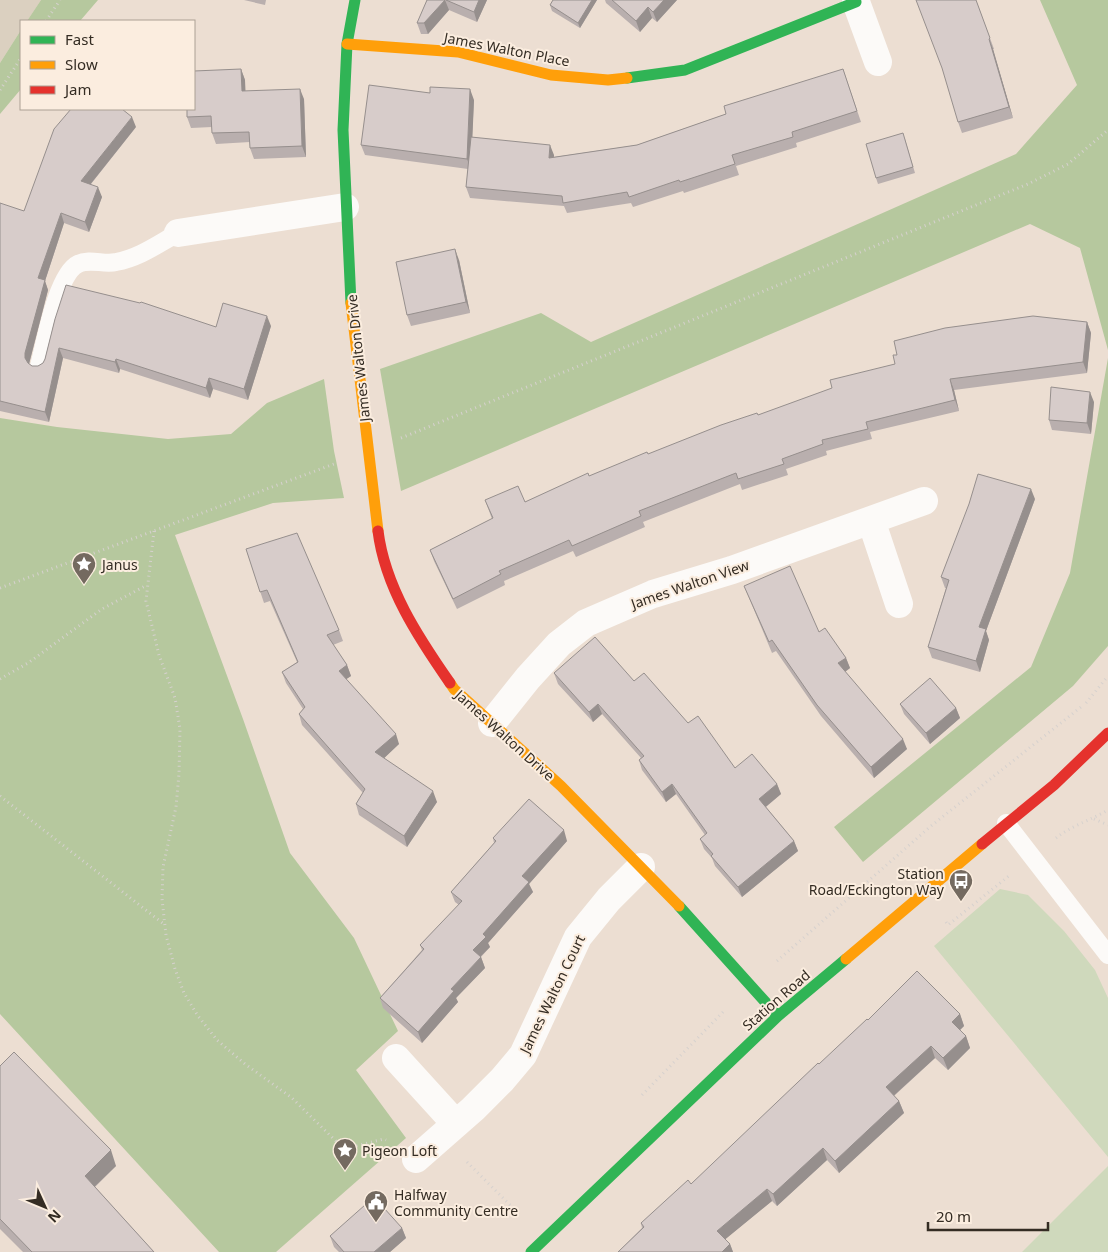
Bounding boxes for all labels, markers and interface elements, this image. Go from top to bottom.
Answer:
legend [20,20,195,110]
street label: James Walton Place [441,27,572,71]
text: Fast [65,29,94,49]
text: Slow [65,54,98,74]
text: Jam [63,79,92,99]
street label: James Walton Drive [342,293,374,424]
place icon: Janus [71,551,97,585]
place label: Janus [100,555,138,574]
street label: James Walton View [627,555,752,614]
street label: James Walton Drive [450,684,559,785]
place label: Station Road/Eckington Way [809,864,945,899]
bus stop icon: Station Road/Eckington Way [948,868,974,902]
street label: James Walton Court [514,931,589,1058]
street label: Station Road [738,965,814,1035]
place icon: Pigeon Loft [332,1137,358,1171]
place label: Pigeon Loft [362,1141,437,1160]
north arrow [20,1182,70,1232]
place label: Halfway Community Centre [394,1185,518,1220]
public building icon: Halfway Community Centre [363,1189,389,1223]
scale bar [928,1200,1048,1232]
text: N [44,1206,66,1227]
text: 20 m [936,1206,971,1226]

